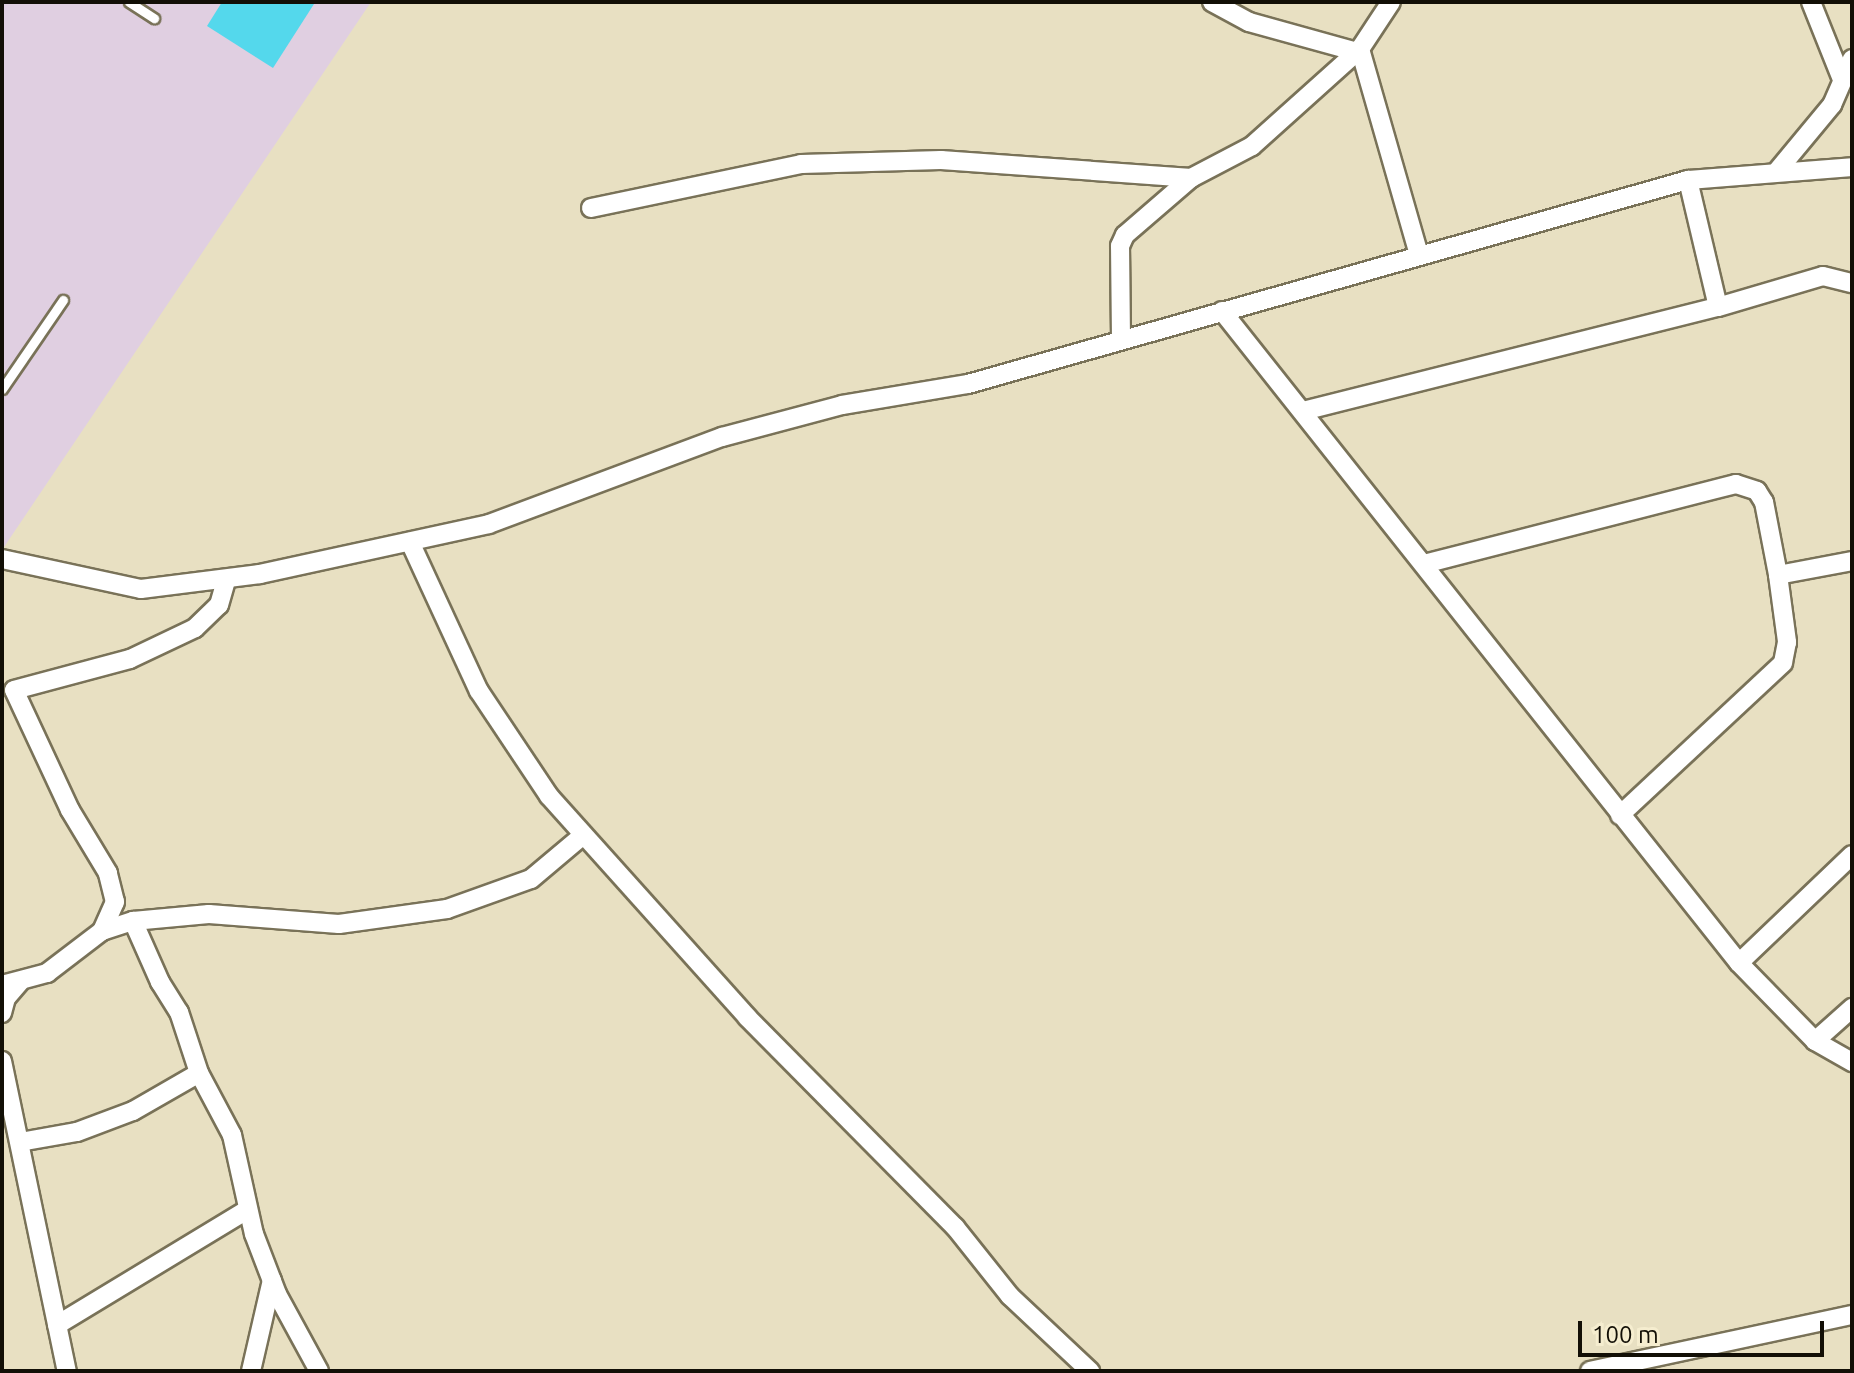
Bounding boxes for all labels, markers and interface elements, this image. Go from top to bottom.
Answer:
scale bar [1582,1305,1828,1355]
text: 100 m [1592,1321,1659,1348]

